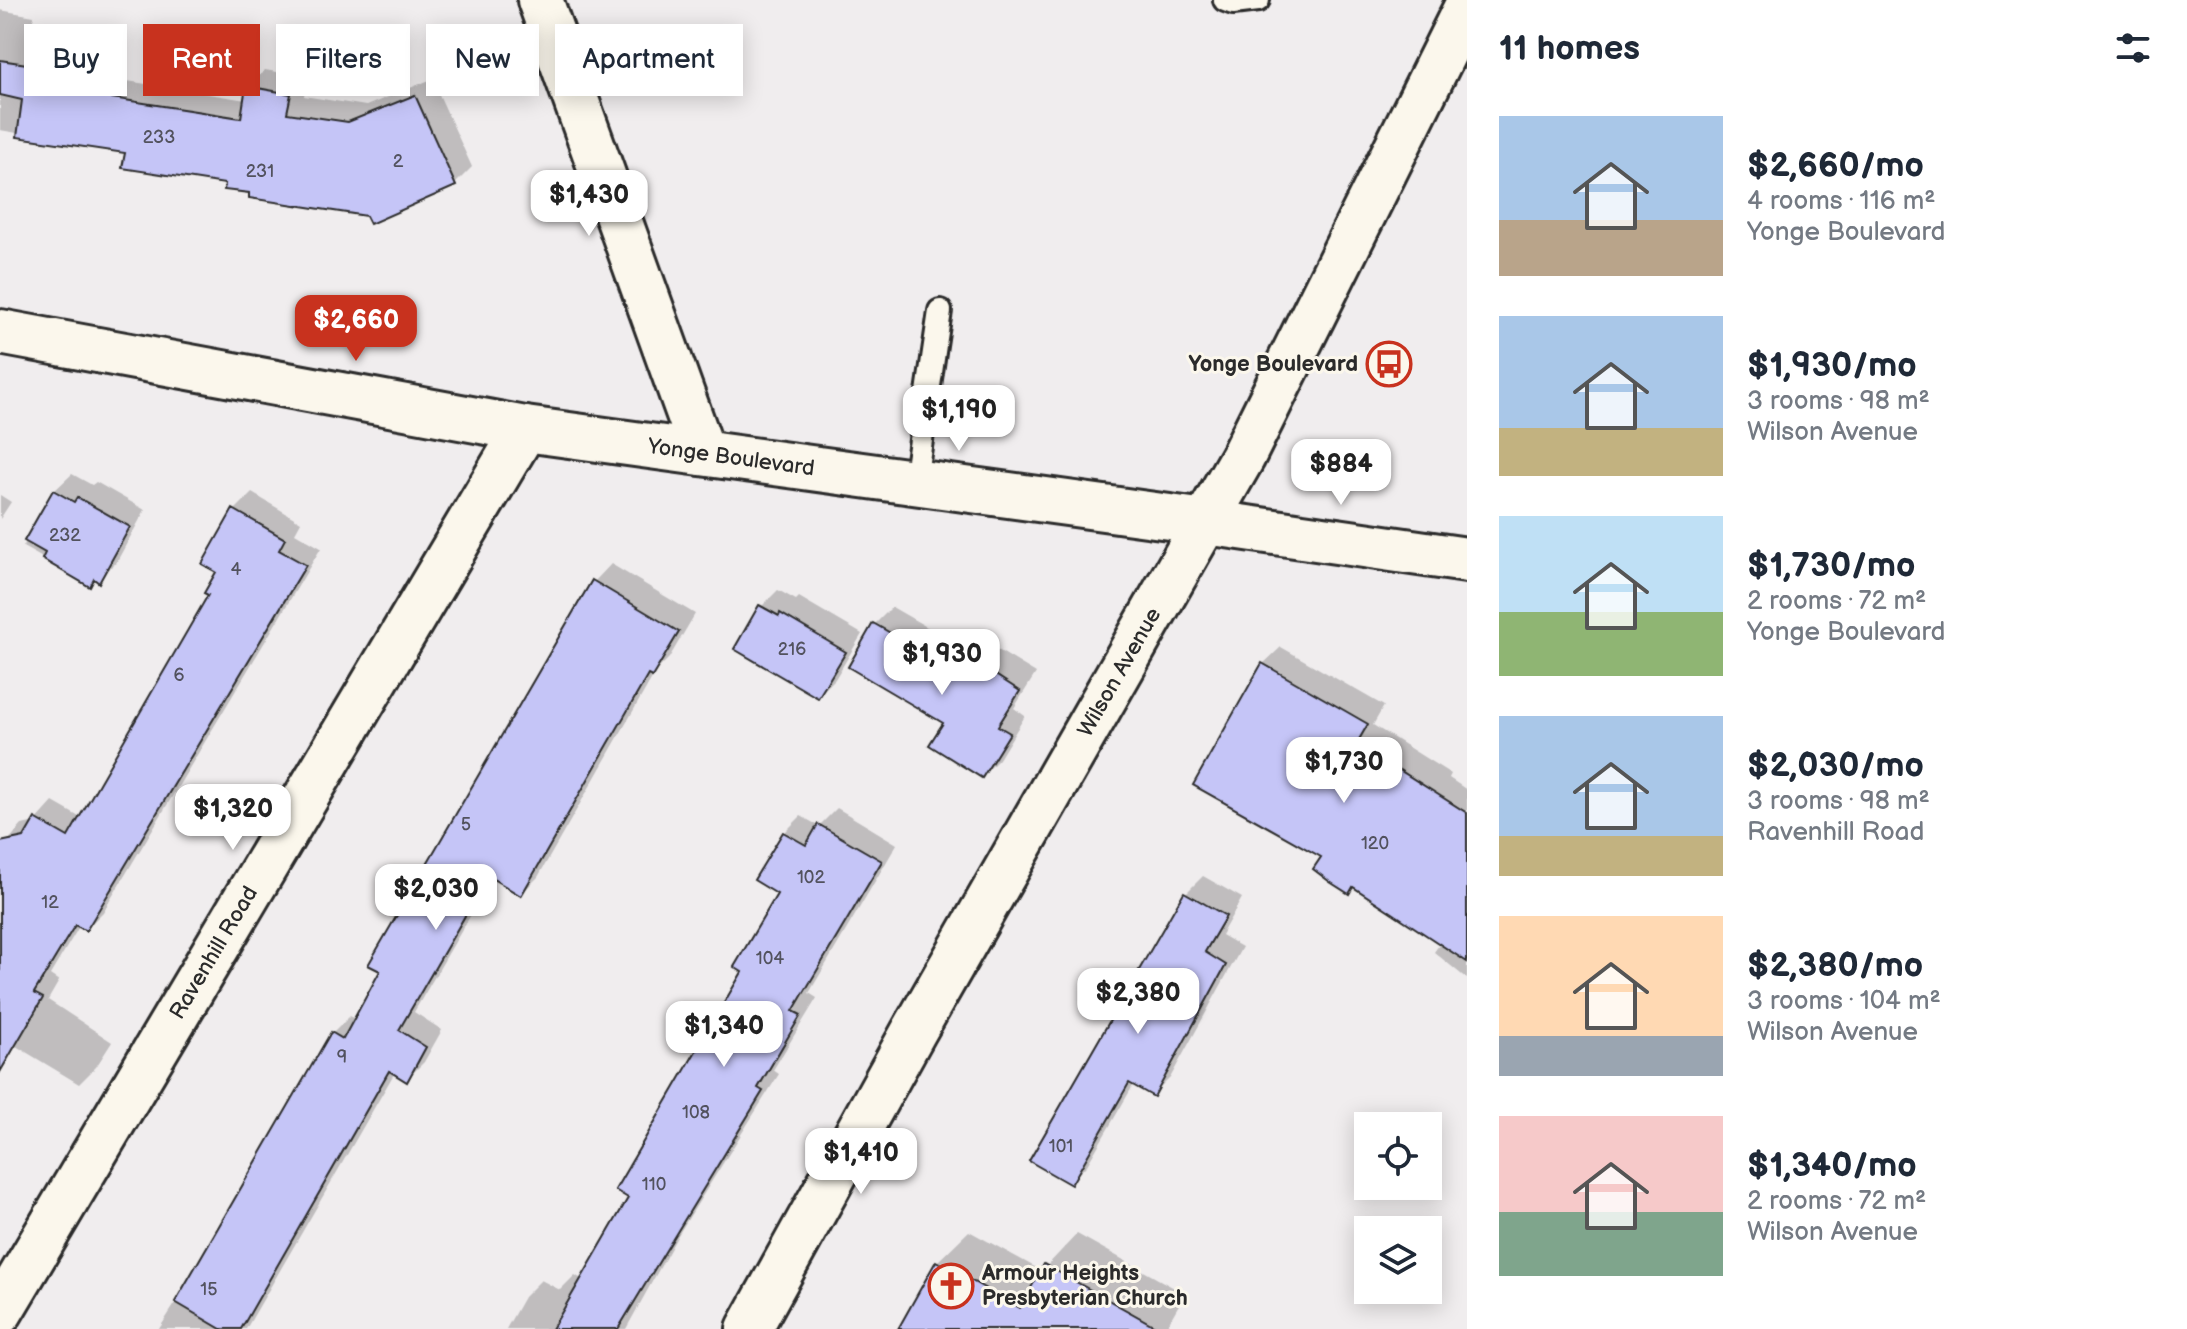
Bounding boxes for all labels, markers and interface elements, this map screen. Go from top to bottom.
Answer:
chip: Buy [24,24,127,96]
chip: Rent [143,24,260,96]
chip: Filters [276,24,410,96]
chip: New [426,24,539,96]
chip: Apartment [555,24,743,96]
icon: filters [2111,26,2155,70]
text: 11 homes [1499,28,1640,69]
house number: 233 [143,127,175,148]
text: $2,660/mo [1747,145,1924,186]
icon: home [1563,148,1659,244]
house number: 2 [393,151,404,172]
house number: 231 [246,161,274,182]
pin: $1,430 [524,170,654,238]
text: $1,430 [549,180,629,211]
text: 4 rooms · 116 m² [1747,186,1935,217]
text: Yonge Boulevard [1747,217,1945,248]
pin: $2,660 [291,295,421,363]
text: $2,660 [313,305,399,336]
bus stop icon: Yonge Boulevard [1365,340,1413,388]
text: $1,930/mo [1747,345,1917,386]
icon: home [1563,348,1659,444]
place label: Yonge Boulevard [1188,351,1358,378]
pin: $1,190 [894,385,1024,453]
text: 3 rooms · 98 m² [1747,386,1930,417]
text: $1,190 [921,395,997,426]
text: Wilson Avenue [1747,417,1918,448]
street label: Yonge Boulevard [645,432,816,482]
pin: $884 [1294,439,1388,507]
text: $884 [1309,449,1373,480]
house number: 232 [49,525,81,546]
text: $1,730/mo [1747,545,1915,586]
icon: home [1563,548,1659,644]
house number: 4 [231,559,242,580]
text: 2 rooms · 72 m² [1747,586,1926,617]
street label: Wilson Avenue [1072,603,1167,742]
text: Yonge Boulevard [1747,617,1945,648]
pin: $1,930 [877,629,1007,697]
house number: 216 [778,639,806,660]
text: $1,930 [902,639,982,670]
house number: 6 [174,665,185,686]
pin: $1,730 [1279,737,1409,805]
text: $2,030/mo [1747,745,1924,786]
text: $1,730 [1304,747,1384,778]
icon: home [1563,748,1659,844]
pin: $1,320 [168,784,298,852]
text: 3 rooms · 98 m² [1747,786,1930,817]
text: $1,320 [193,794,273,825]
house number: 5 [461,814,471,835]
text: Ravenhill Road [1747,817,1924,848]
house number: 120 [1361,833,1389,854]
pin: $2,030 [371,864,501,932]
house number: 102 [797,867,825,888]
text: $2,030 [393,874,479,905]
street label: Ravenhill Road [164,881,264,1024]
house number: 12 [41,892,59,913]
text: $2,380/mo [1747,945,1923,986]
house number: 104 [756,948,784,969]
icon: home [1563,948,1659,1044]
pin: $2,380 [1073,968,1203,1036]
text: $2,380 [1095,978,1181,1009]
text: 3 rooms · 104 m² [1747,986,1941,1017]
pin: $1,340 [659,1001,789,1069]
text: $1,340 [684,1011,764,1042]
text: Wilson Avenue [1747,1017,1918,1048]
house number: 9 [337,1047,347,1068]
house number: 108 [682,1102,710,1123]
map controls [1354,1112,1442,1304]
button: locate [1354,1112,1442,1200]
pin: $1,410 [796,1128,926,1196]
house number: 101 [1049,1136,1073,1157]
text: $1,410 [823,1138,899,1169]
text: $1,340/mo [1747,1145,1917,1186]
icon: home [1563,1148,1659,1244]
house number: 110 [642,1174,666,1195]
text: 2 rooms · 72 m² [1747,1186,1926,1217]
button: layers [1354,1216,1442,1304]
text: Wilson Avenue [1747,1217,1918,1248]
place label: Armour Heights Presbyterian Church [981,1260,1188,1312]
church icon: Armour Heights Presbyterian Church [927,1262,975,1310]
house number: 15 [200,1279,218,1300]

